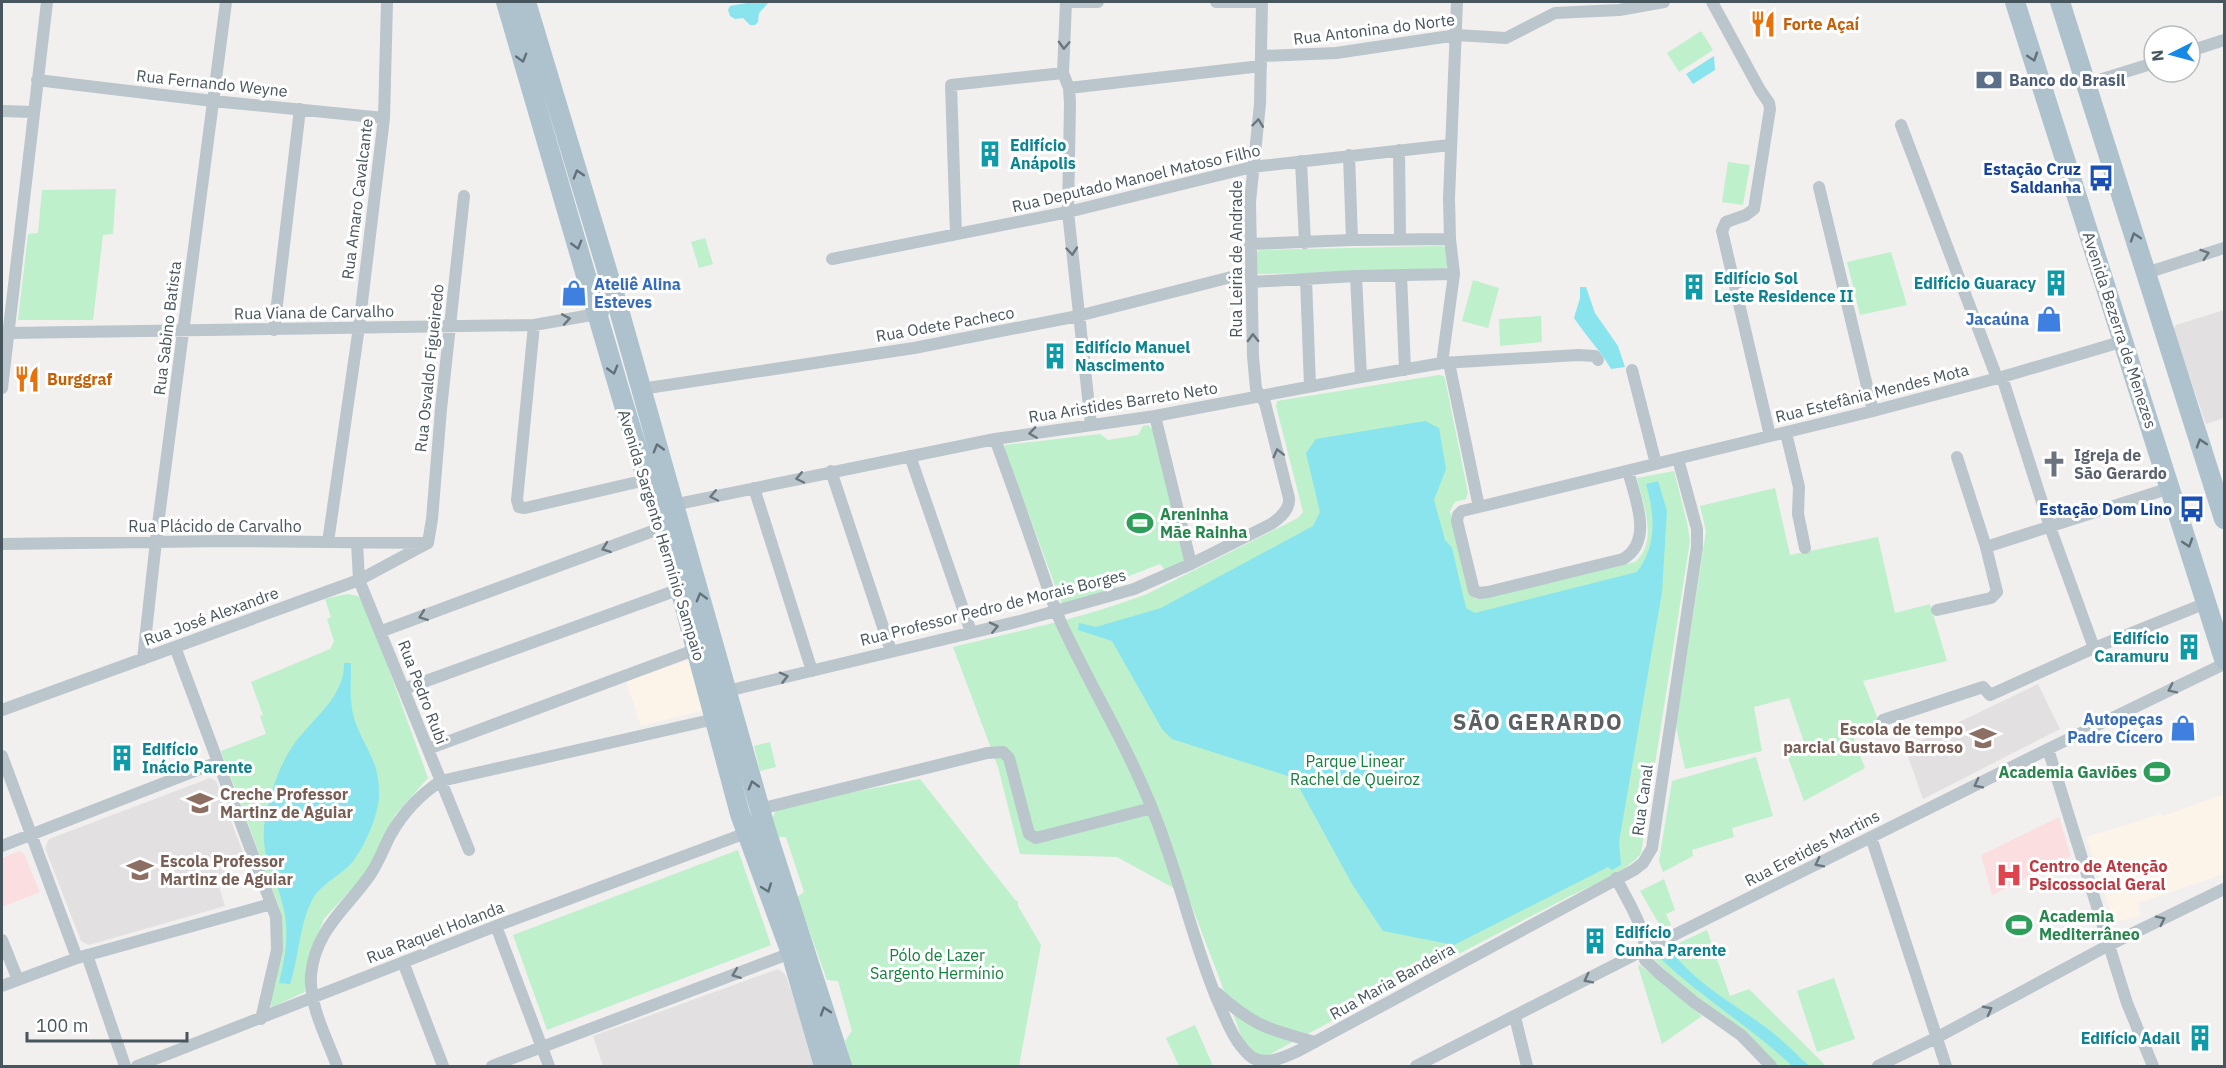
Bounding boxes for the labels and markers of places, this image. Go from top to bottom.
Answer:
restaurant icon: Forte Açaí [1748,9,1778,39]
place label: Forte Açaí [1783,14,1860,34]
bank icon: Banco do Brasil [1974,65,2004,95]
place label: Banco do Brasil [2009,70,2125,90]
place label: Edifício Anápolis [1010,135,1076,173]
building icon: Edifício Anápolis [975,139,1005,169]
place label: Estação Cruz Saldanha [1983,159,2081,197]
bus stop icon: Estação Cruz Saldanha [2086,163,2116,193]
place label: Edifício Sol Leste Residence II [1714,268,1853,306]
building icon: Edifício Guaracy [2041,268,2071,298]
building icon: Edifício Sol Leste Residence II [1679,272,1709,302]
place label: Edifício Guaracy [1914,273,2036,293]
place label: Ateliê Alina Esteves [594,274,681,312]
shop icon: Ateliê Alina Esteves [559,278,589,308]
shop icon: Jacaúna [2034,304,2064,334]
place label: Jacaúna [1965,309,2029,329]
place label: Edifício Manuel Nascimento [1075,337,1190,375]
building icon: Edifício Manuel Nascimento [1040,341,1070,371]
restaurant icon: Burggraf [12,364,42,394]
place label: Burggraf [47,369,113,389]
place label: Igreja de São Gerardo [2074,445,2167,483]
church icon: Igreja de São Gerardo [2039,449,2069,479]
bus stop icon: Estação Dom Lino [2177,494,2207,524]
place label: Estação Dom Lino [2039,499,2172,519]
place label: Areninha Mãe Rainha [1160,504,1247,542]
sports icon: Areninha Mãe Rainha [1125,508,1155,538]
place label: Edifício Caramuru [2094,628,2169,666]
building icon: Edifício Caramuru [2174,632,2204,662]
place label: Autopeças Padre Cícero [2067,709,2163,747]
shop icon: Autopeças Padre Cícero [2168,713,2198,743]
place label: Escola de tempo parcial Gustavo Barroso [1783,719,1963,757]
school or university icon: Escola de tempo parcial Gustavo Barroso [1968,723,1998,753]
place label: Edifício Inácio Parente [142,739,253,777]
building icon: Edifício Inácio Parente [107,743,137,773]
sports icon: Academia Gaviões [2142,757,2172,787]
place label: Academia Gaviões [1998,762,2137,782]
place label: Creche Professor Martinz de Aguiar [220,784,353,822]
school or university icon: Creche Professor Martinz de Aguiar [185,788,215,818]
place label: Escola Professor Martinz de Aguiar [160,851,293,889]
school or university icon: Escola Professor Martinz de Aguiar [125,855,155,885]
place label: Centro de Atenção Psicossocial Geral [2029,856,2167,894]
hospital icon: Centro de Atenção Psicossocial Geral [1994,860,2024,890]
place label: Academia Mediterrâneo [2039,906,2140,944]
sports icon: Academia Mediterrâneo [2004,910,2034,940]
place label: Edifício Cunha Parente [1615,922,1726,960]
building icon: Edifício Cunha Parente [1580,926,1610,956]
building icon: Edifício Adail [2185,1023,2215,1053]
place label: Edifício Adail [2081,1028,2180,1048]

